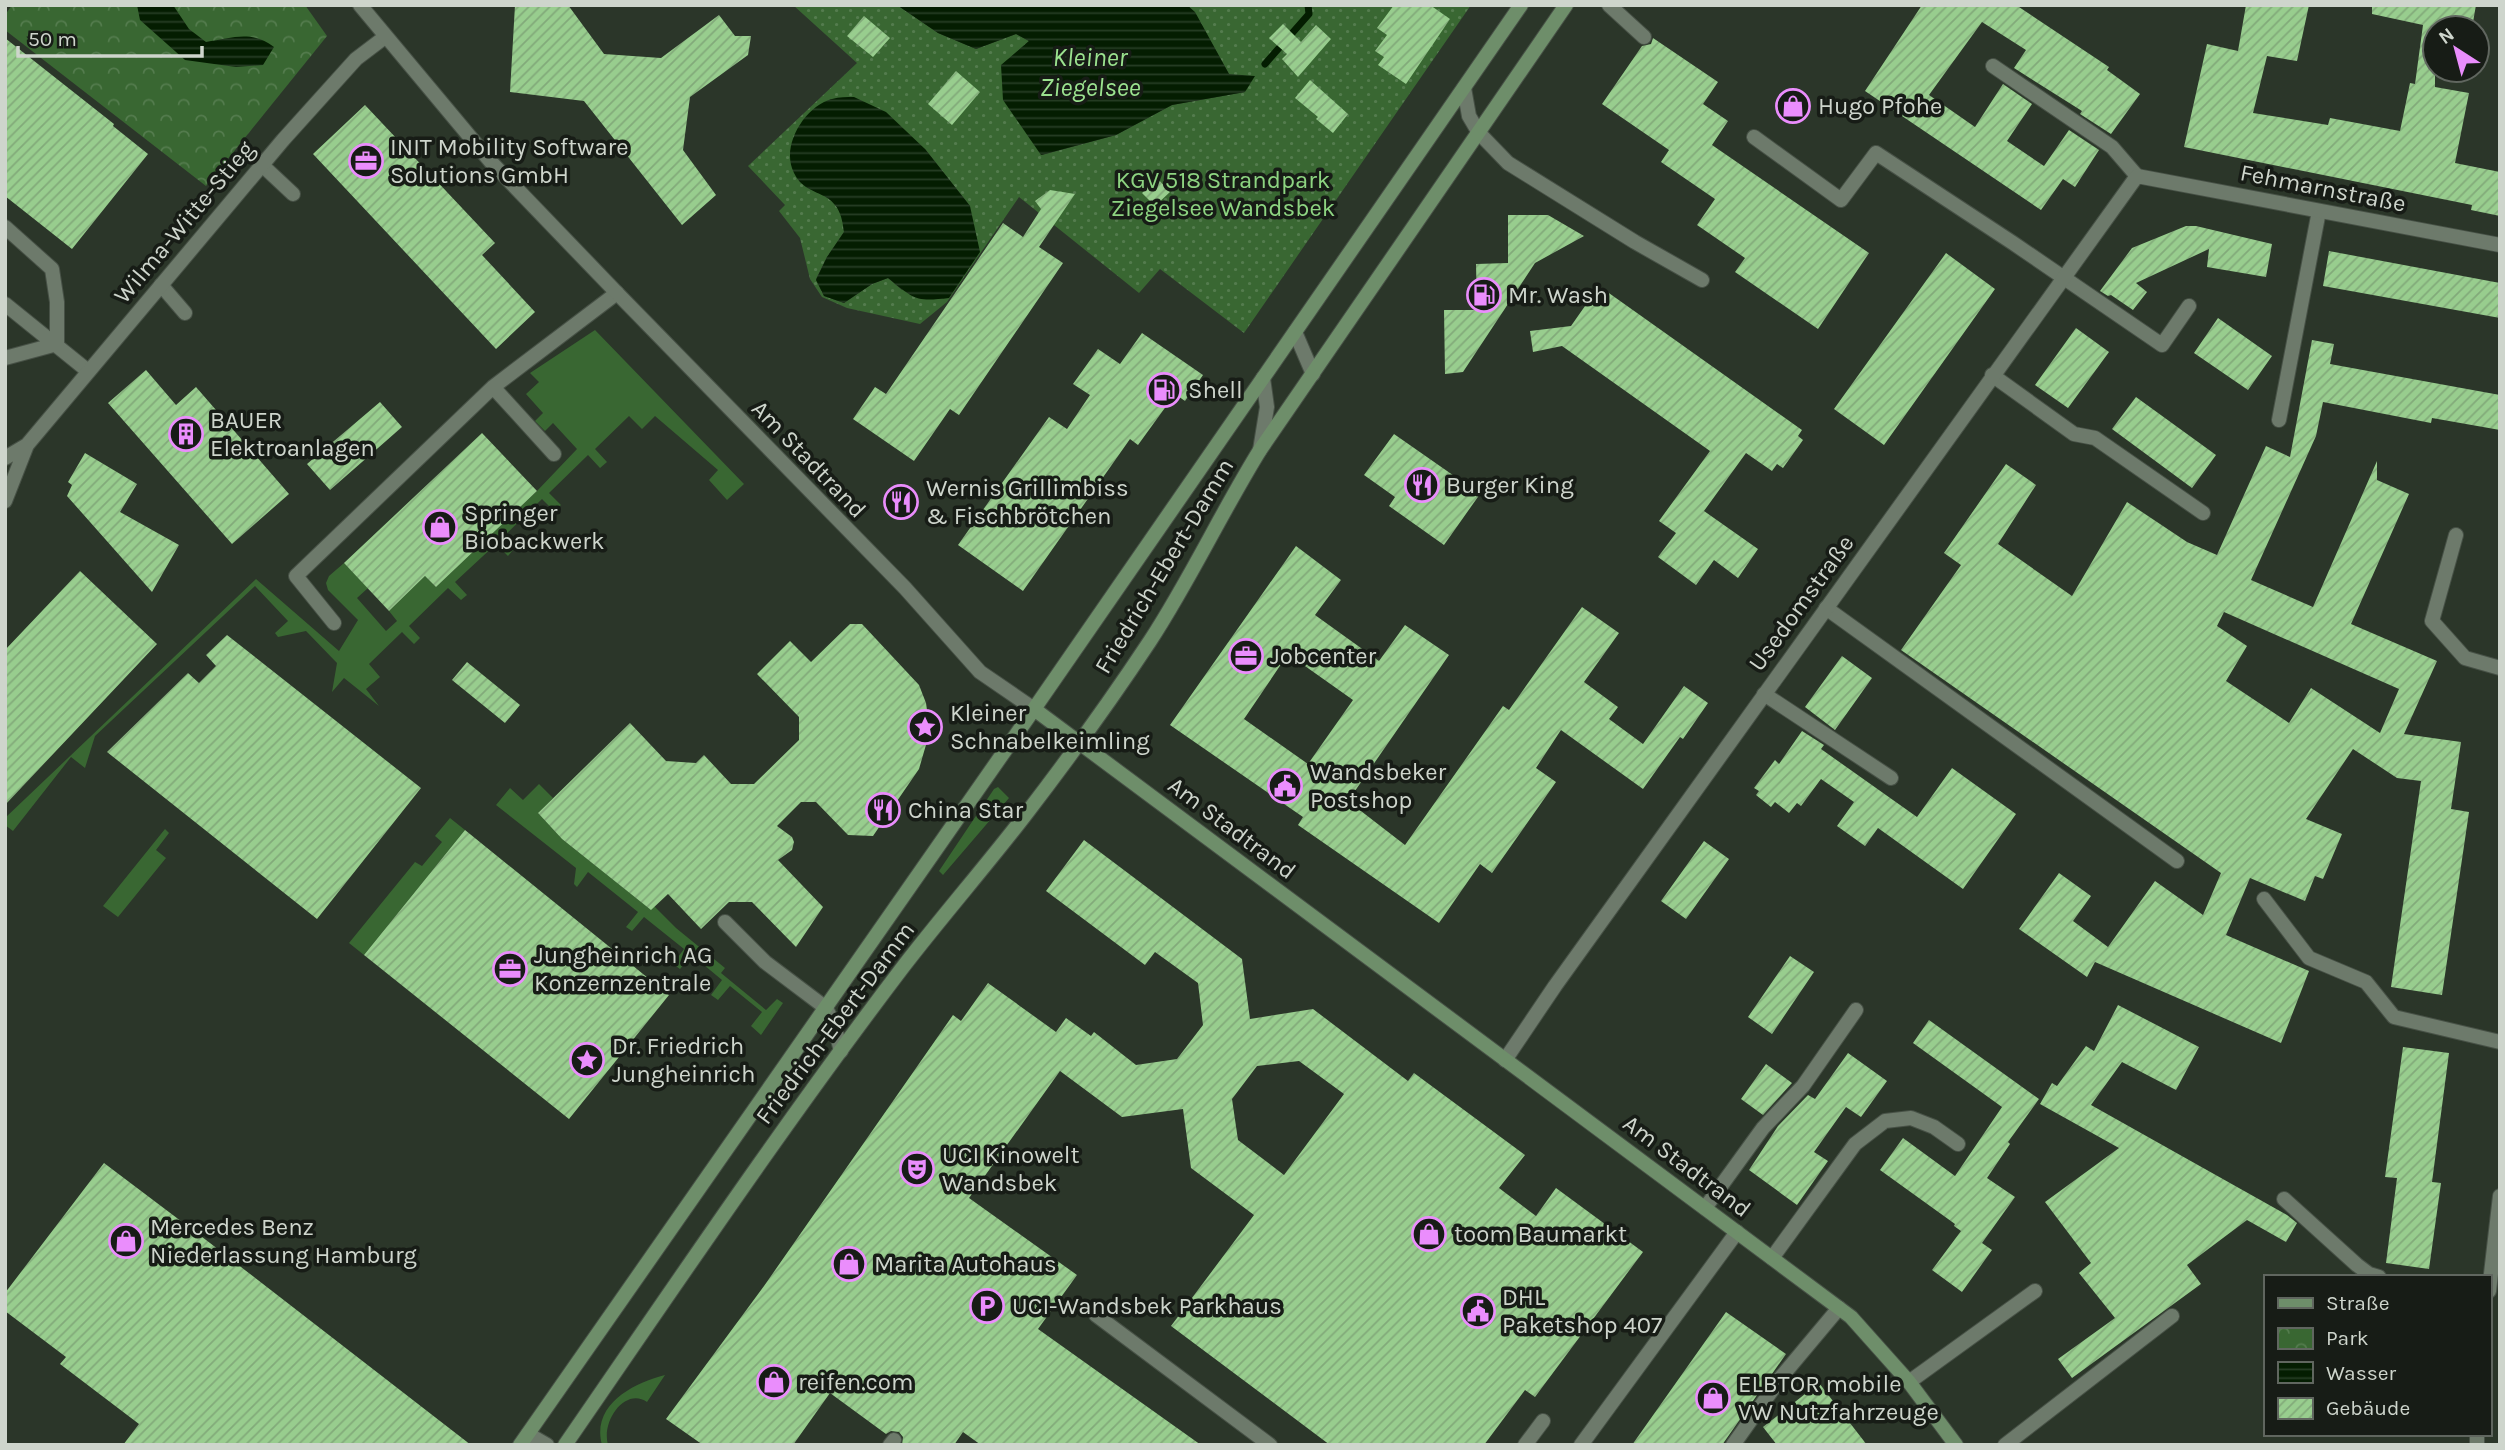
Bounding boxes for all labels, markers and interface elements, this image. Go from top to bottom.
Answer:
scale bar [18,14,201,58]
north arrow [2421,14,2491,84]
text: N [2435,23,2459,49]
text: 50 m [28,27,77,51]
water label: Kleiner Ziegelsee [1039,42,1141,103]
shop icon: Hugo Pfohe [1774,87,1812,125]
place label: Hugo Pfohe [1818,92,1942,120]
place label: INIT Mobility Software Solutions GmbH [390,133,629,189]
street label: Wilma-Witte-Stieg [108,135,260,309]
office icon: INIT Mobility Software Solutions GmbH [347,142,385,180]
street label: Fehmarnstraße [2238,158,2408,218]
park label: KGV 518 Strandpark Ziegelsee Wandsbek [1111,166,1335,222]
fuel station icon: Mr. Wash [1465,276,1503,314]
place label: Mr. Wash [1508,281,1608,309]
fuel station icon: Shell [1145,371,1183,409]
place label: Shell [1188,376,1243,404]
street label: Am Stadtrand [746,394,872,524]
place label: BAUER Elektroanlagen [210,406,375,462]
building icon: BAUER Elektroanlagen [167,415,205,453]
street label: Friedrich-Ebert-Damm [1089,453,1239,679]
restaurant icon: Burger King [1403,466,1441,504]
place label: Burger King [1446,471,1574,499]
place label: Wernis Grillimbiss & Fischbrötchen [926,474,1129,530]
restaurant icon: Wernis Grillimbiss & Fischbrötchen [882,483,920,521]
place label: Springer Biobackwerk [464,499,604,555]
shop icon: Springer Biobackwerk [421,508,459,546]
street label: Usedomstraße [1742,530,1860,676]
office icon: Jobcenter [1227,637,1265,675]
place label: Jobcenter [1270,642,1377,670]
place label: Kleiner Schnabelkeimling [950,699,1150,755]
place icon: Kleiner Schnabelkeimling [906,708,944,746]
place label: Wandsbeker Postshop [1310,758,1447,814]
public building icon: Wandsbeker Postshop [1266,767,1304,805]
street label: Am Stadtrand [1163,771,1301,885]
restaurant icon: China Star [864,791,902,829]
place label: China Star [908,796,1023,824]
street label: Friedrich-Ebert-Damm [750,916,920,1130]
place label: Jungheinrich AG Konzernzentrale [534,941,712,997]
office icon: Jungheinrich AG Konzernzentrale [491,950,529,988]
place label: Dr. Friedrich Jungheinrich [612,1032,755,1088]
place icon: Dr. Friedrich Jungheinrich [568,1041,606,1079]
street label: Am Stadtrand [1618,1109,1756,1223]
place label: UCI Kinowelt Wandsbek [942,1141,1080,1197]
theatre icon: UCI Kinowelt Wandsbek [898,1150,936,1188]
place label: Mercedes Benz Niederlassung Hamburg [150,1213,417,1269]
shop icon: toom Baumarkt [1410,1215,1448,1253]
place label: toom Baumarkt [1454,1220,1627,1248]
shop icon: Mercedes Benz Niederlassung Hamburg [107,1222,145,1260]
shop icon: Marita Autohaus [830,1245,868,1283]
place label: Marita Autohaus [874,1250,1057,1278]
legend [2264,1275,2491,1436]
place label: DHL Paketshop 407 [1502,1283,1662,1339]
parking icon: UCI-Wandsbek Parkhaus [968,1287,1006,1325]
text: Straße [2326,1291,2389,1315]
place label: UCI-Wandsbek Parkhaus [1012,1292,1282,1320]
public building icon: DHL Paketshop 407 [1459,1292,1497,1330]
text: Park [2326,1326,2369,1350]
text: Wasser [2326,1361,2397,1385]
shop icon: reifen.com [755,1363,793,1401]
place label: reifen.com [798,1368,913,1396]
place label: ELBTOR mobile VW Nutzfahrzeuge [1738,1370,1939,1426]
shop icon: ELBTOR mobile VW Nutzfahrzeuge [1694,1379,1732,1417]
text: Gebäude [2326,1396,2410,1420]

